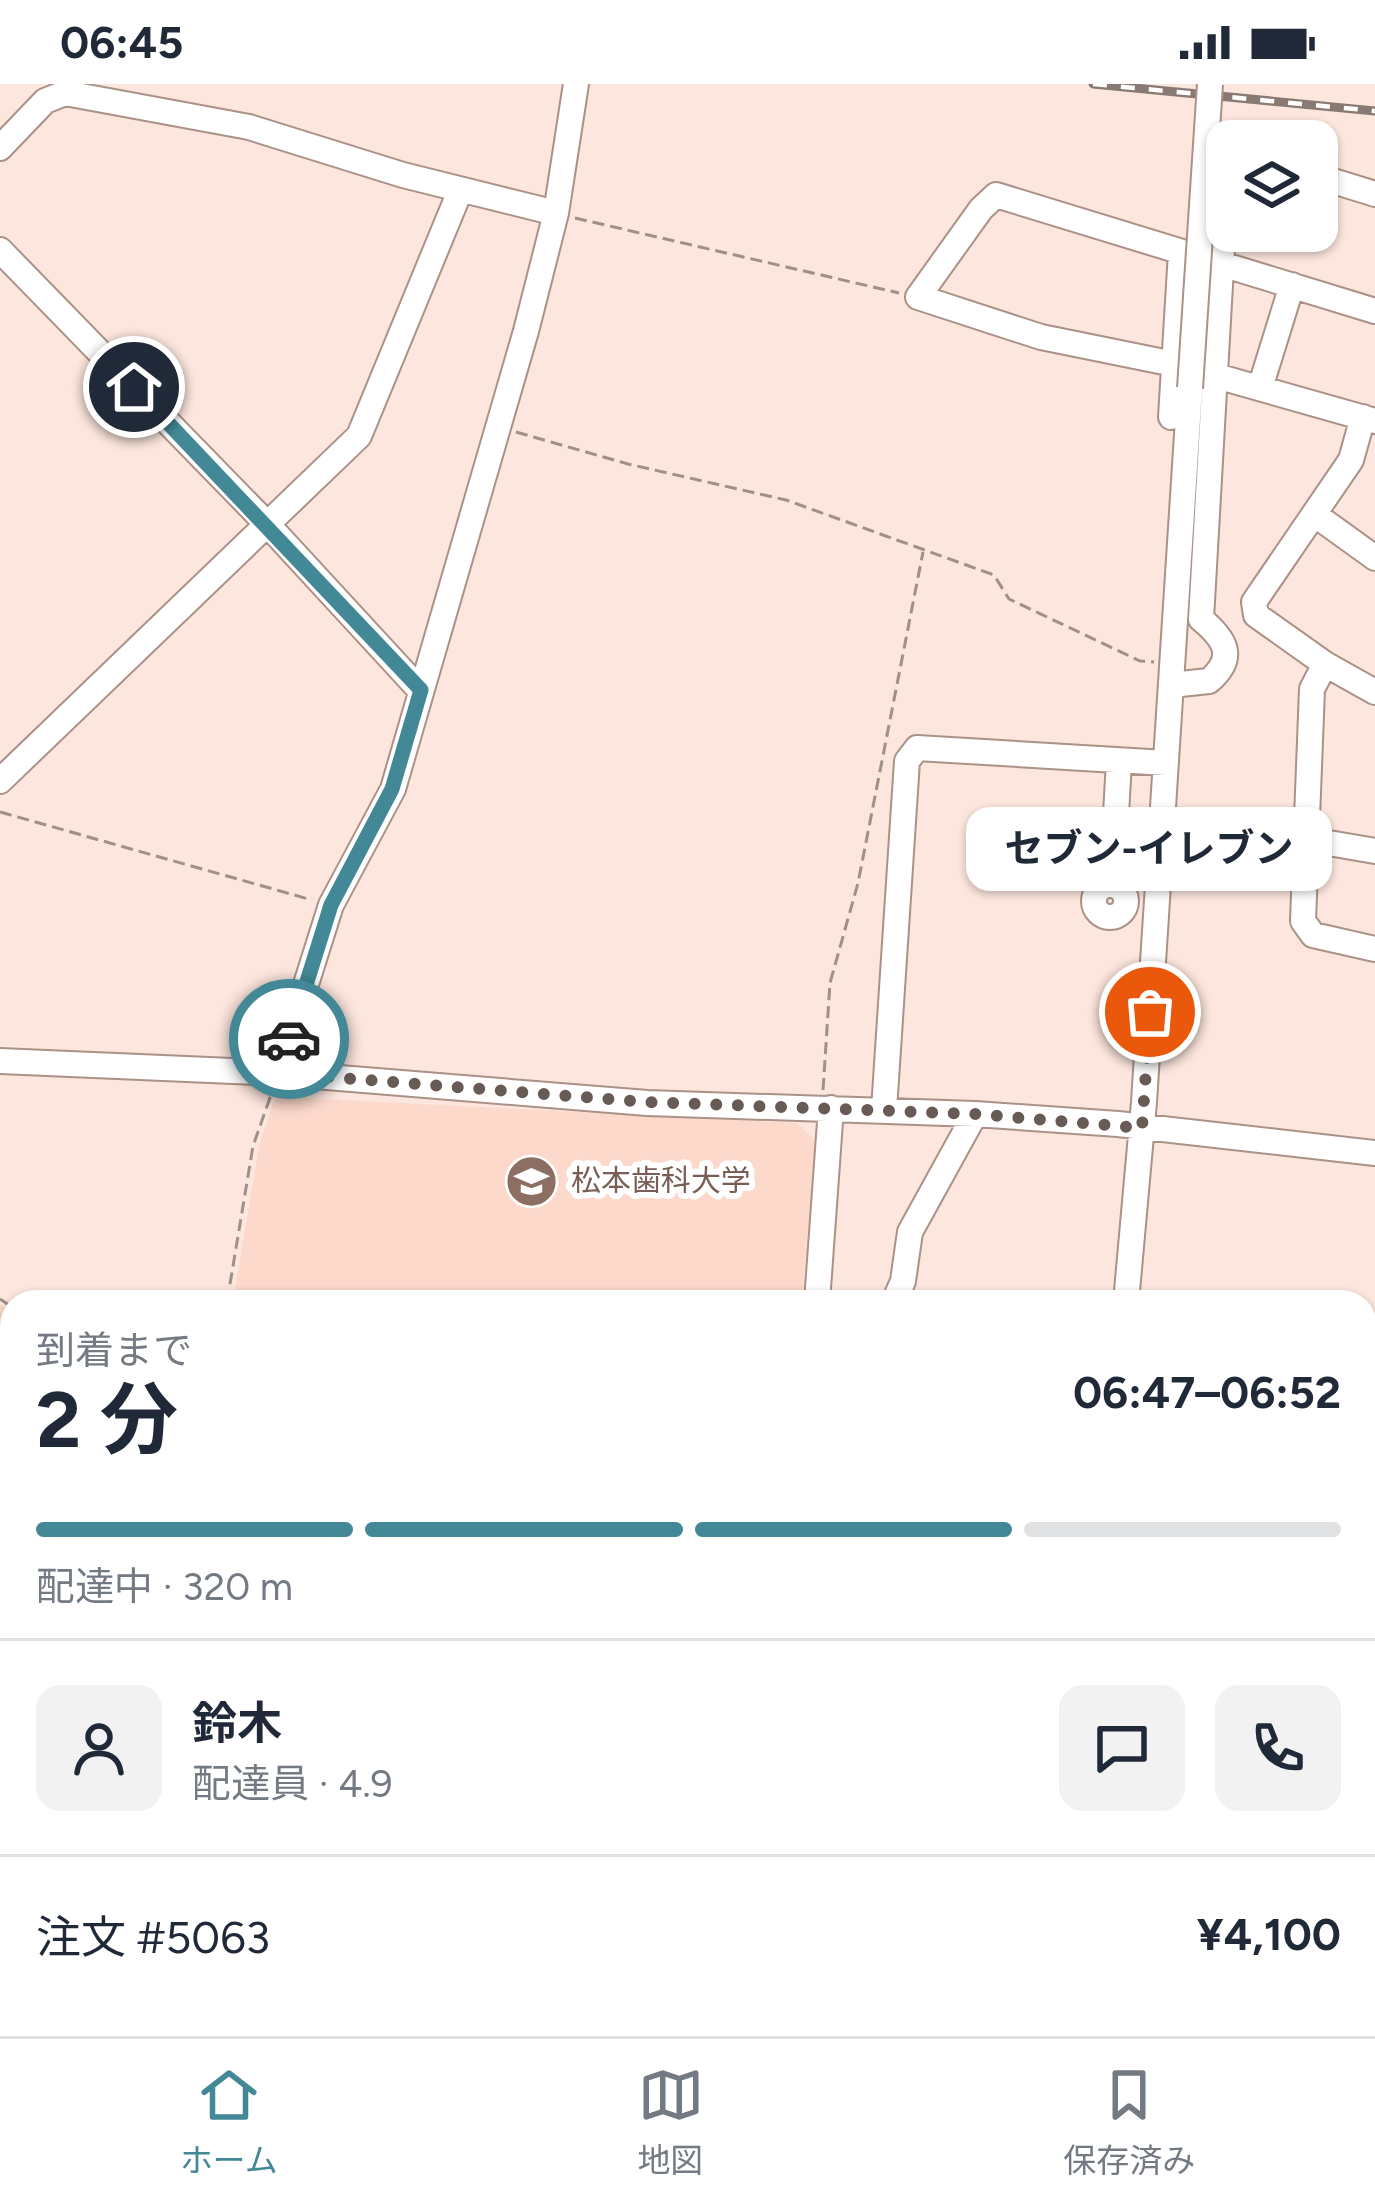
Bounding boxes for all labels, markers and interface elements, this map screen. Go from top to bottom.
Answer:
text: 06:45 [60,15,183,69]
map controls [1206,120,1338,252]
button: layers [1206,120,1338,252]
pin [83,336,185,438]
icon: home [101,354,167,420]
callout: セブン-イレブン [967,808,1333,892]
text: セブン-イレブン [1005,825,1293,872]
pin [1099,961,1201,1063]
courier [229,979,349,1099]
icon: bag [1117,979,1183,1045]
icon: car [256,1006,322,1072]
school or university icon: 松本歯科大学 [504,1153,560,1209]
place label: 松本歯科大学 [571,1162,751,1199]
text: 到着まで [36,1327,192,1374]
text: 06:47–06:52 [1073,1365,1341,1419]
text: 2 分 [36,1373,178,1467]
text: 配達中 · 320 m [36,1563,293,1610]
button: person [36,1685,162,1811]
button: chat [1059,1685,1185,1811]
button: phone [1215,1685,1341,1811]
text: 鈴木 [192,1696,282,1750]
text: 配達員 · 4.9 [192,1760,393,1807]
text: ¥4,100 [1197,1907,1341,1961]
text: 注文 #5063 [36,1910,270,1964]
tab: ホーム [180,2062,278,2182]
tab: 地図 [638,2062,704,2182]
tab: 保存済み [1063,2062,1195,2182]

